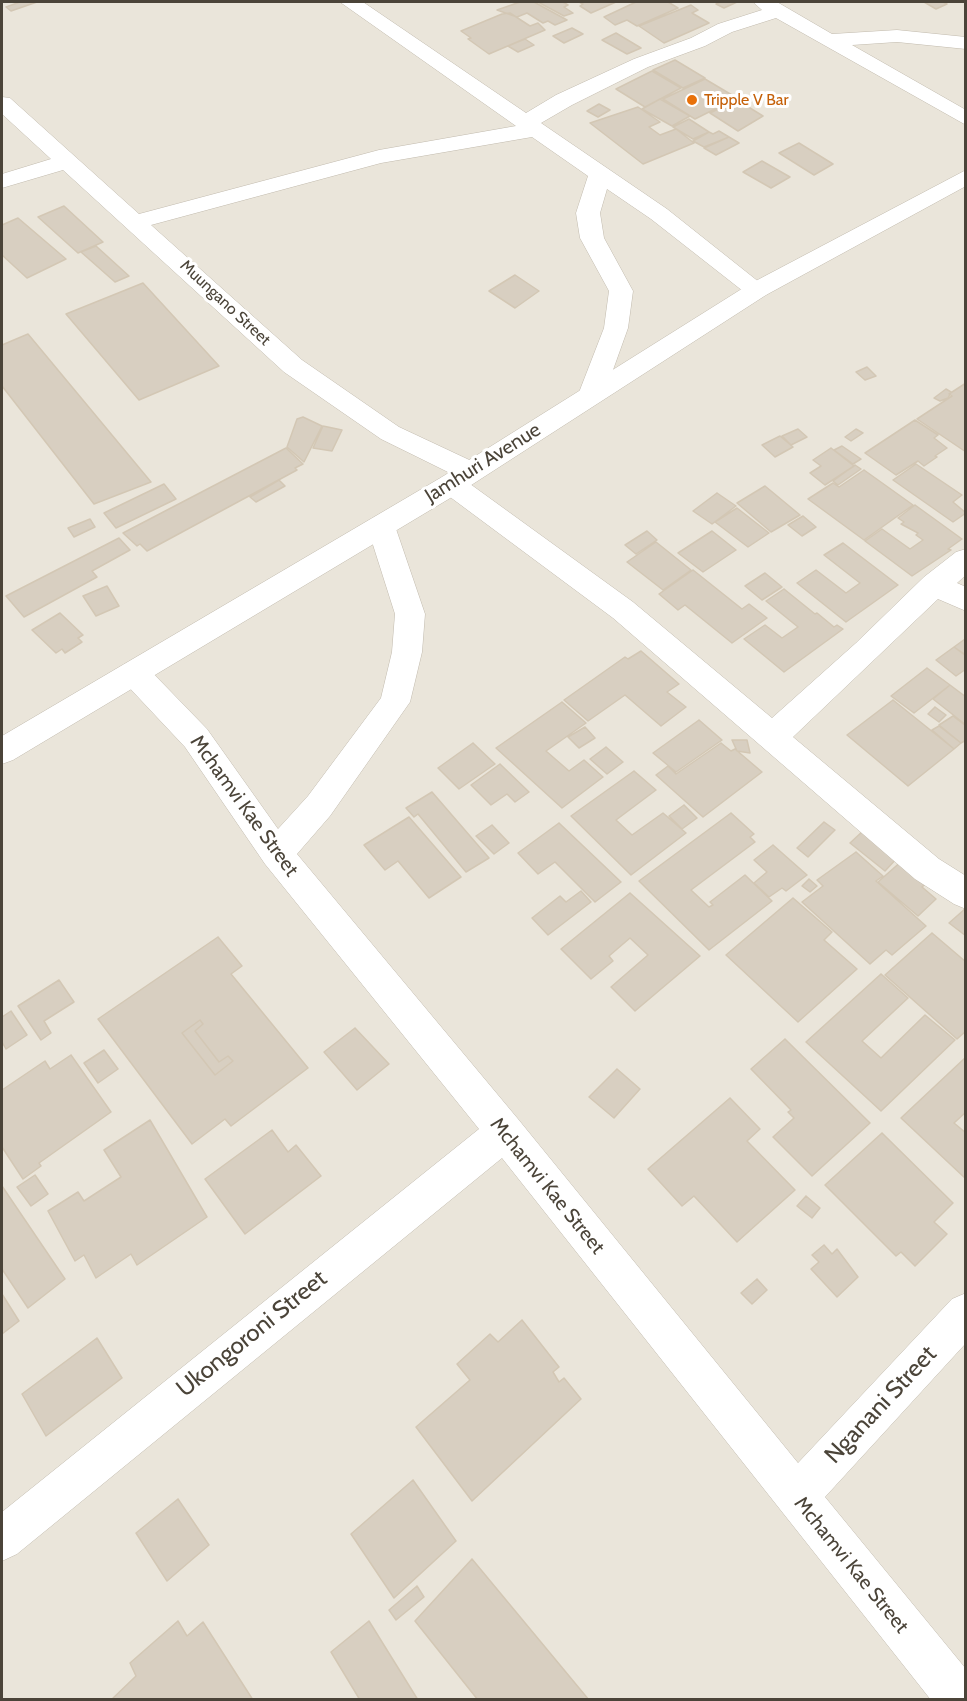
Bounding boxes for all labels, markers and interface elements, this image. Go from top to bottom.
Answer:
place label: Tripple V Bar [704,90,789,110]
marker: Tripple V Bar [685,93,699,107]
street label: Muungano Street [176,256,274,350]
street label: Jamhuri Avenue [421,418,545,508]
street label: Mchamvi Kae Street [185,731,303,881]
street label: Mchamvi Kae Street [485,1113,609,1259]
street label: Ukongoroni Street [171,1265,333,1403]
street label: Nganani Street [819,1340,943,1470]
street label: Mchamvi Kae Street [789,1492,913,1638]

